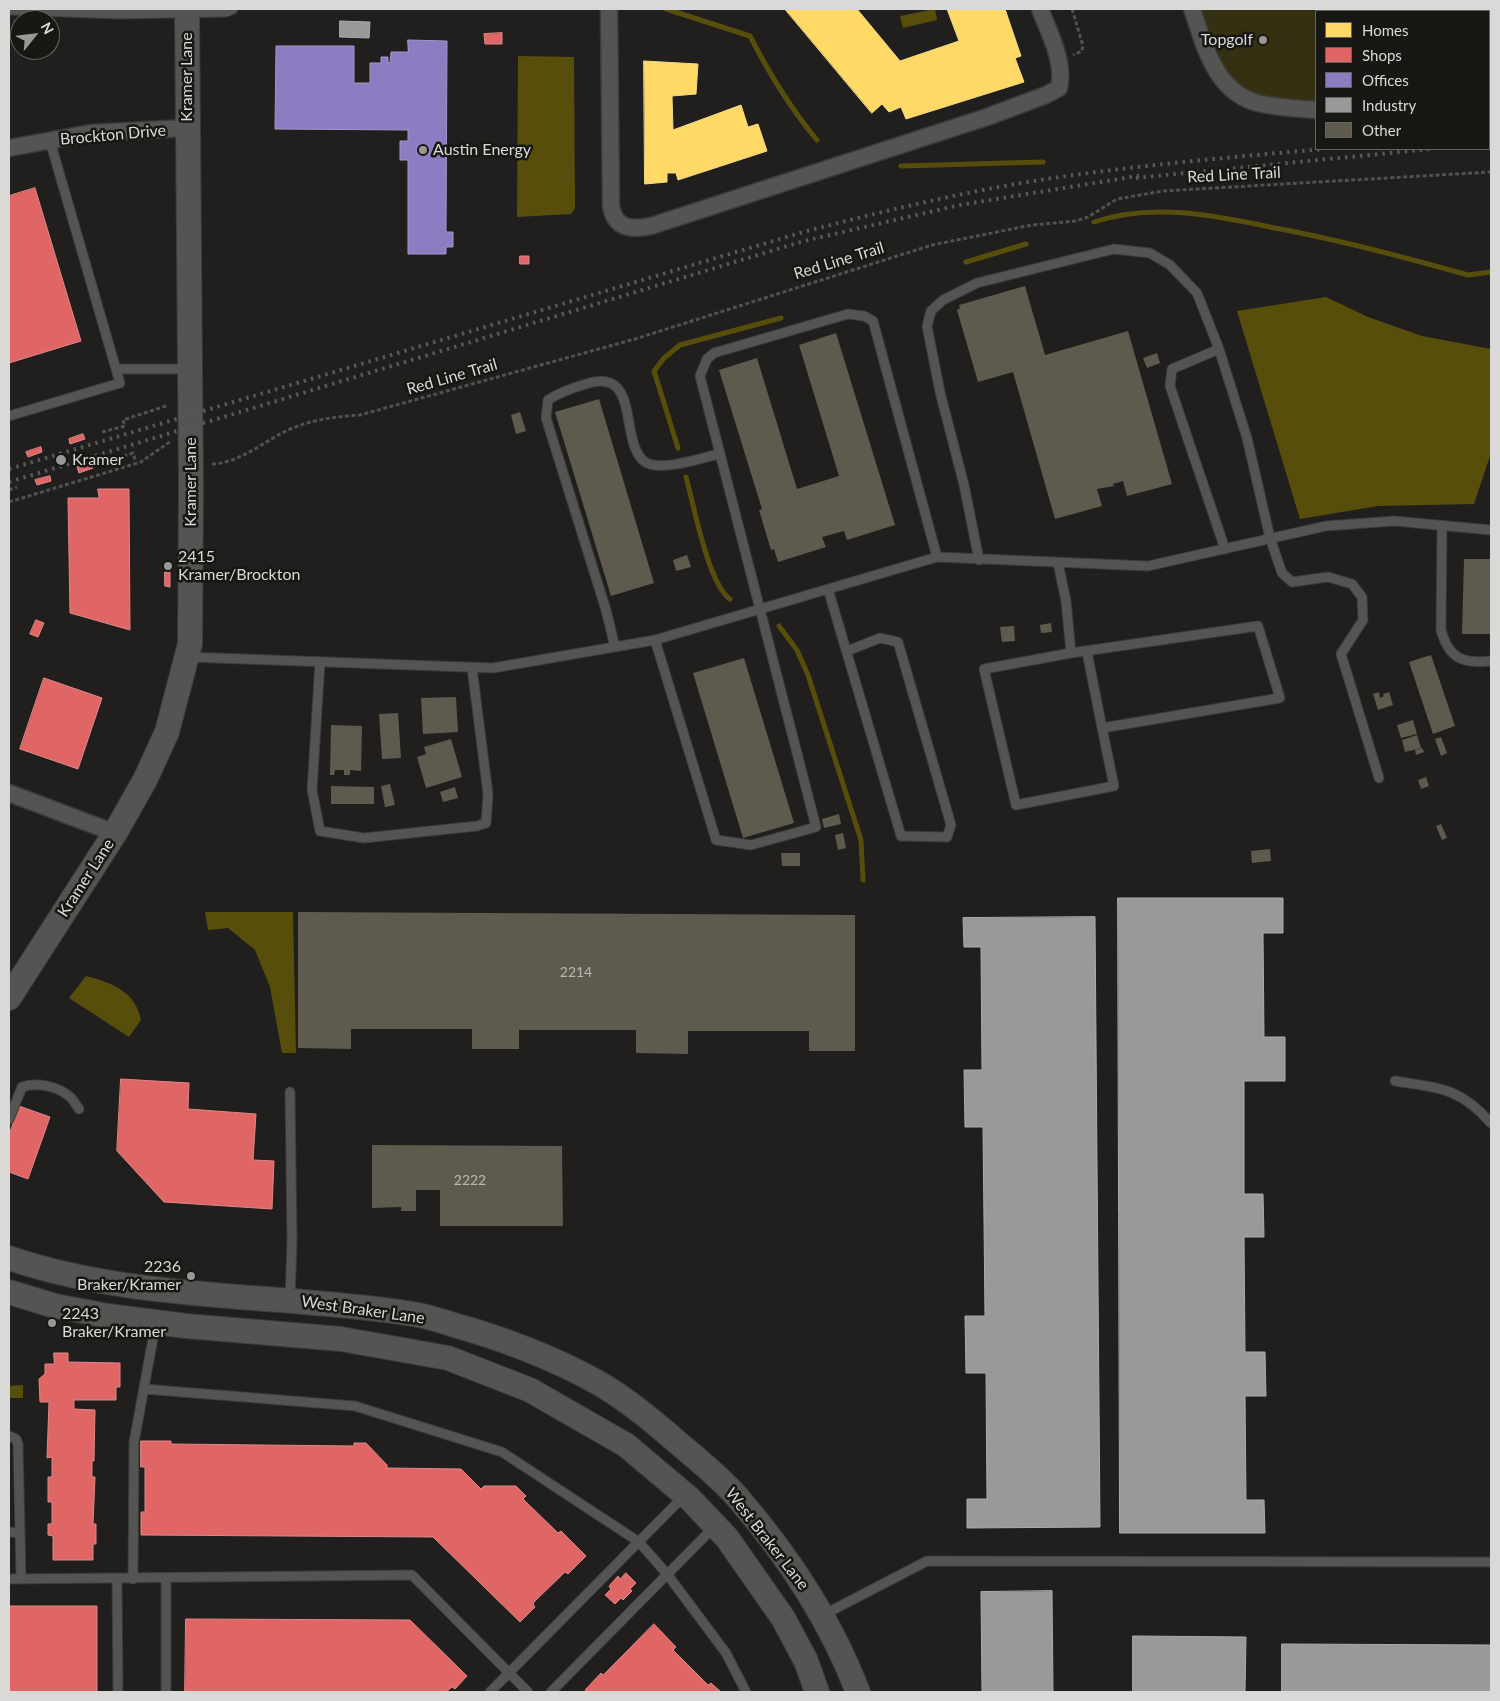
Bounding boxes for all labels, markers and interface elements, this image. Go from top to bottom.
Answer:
north arrow [10,10,60,60]
legend [1315,10,1490,150]
text: N [38,19,58,37]
text: Homes [1362,21,1408,39]
place label: Topgolf [1201,30,1253,50]
street label: Kramer Lane [177,32,197,122]
marker: Topgolf [1257,34,1269,46]
text: Shops [1362,46,1402,64]
text: Offices [1362,71,1409,89]
text: Industry [1362,96,1416,114]
street label: Brockton Drive [59,121,167,149]
text: Other [1362,121,1401,139]
place label: Austin Energy [433,140,531,160]
marker: Austin Energy [417,144,429,156]
street label: Red Line Trail [1187,163,1281,187]
street label: Red Line Trail [791,238,887,284]
street label: Red Line Trail [404,355,500,399]
street label: Kramer Lane [181,437,201,527]
place label: Kramer [72,450,124,470]
marker: Kramer [54,453,68,467]
place label: 2415 Kramer/Brockton [178,547,300,585]
marker: 2415 Kramer/Brockton [162,560,174,572]
street label: Kramer Lane [54,835,118,921]
house number: 2214 [560,964,592,980]
house number: 2222 [454,1172,486,1188]
place label: 2236 Braker/Kramer [77,1257,181,1295]
marker: 2236 Braker/Kramer [185,1270,197,1282]
street label: West Braker Lane [300,1292,426,1328]
place label: 2243 Braker/Kramer [62,1304,166,1342]
marker: 2243 Braker/Kramer [46,1317,58,1329]
street label: West Braker Lane [721,1484,813,1594]

